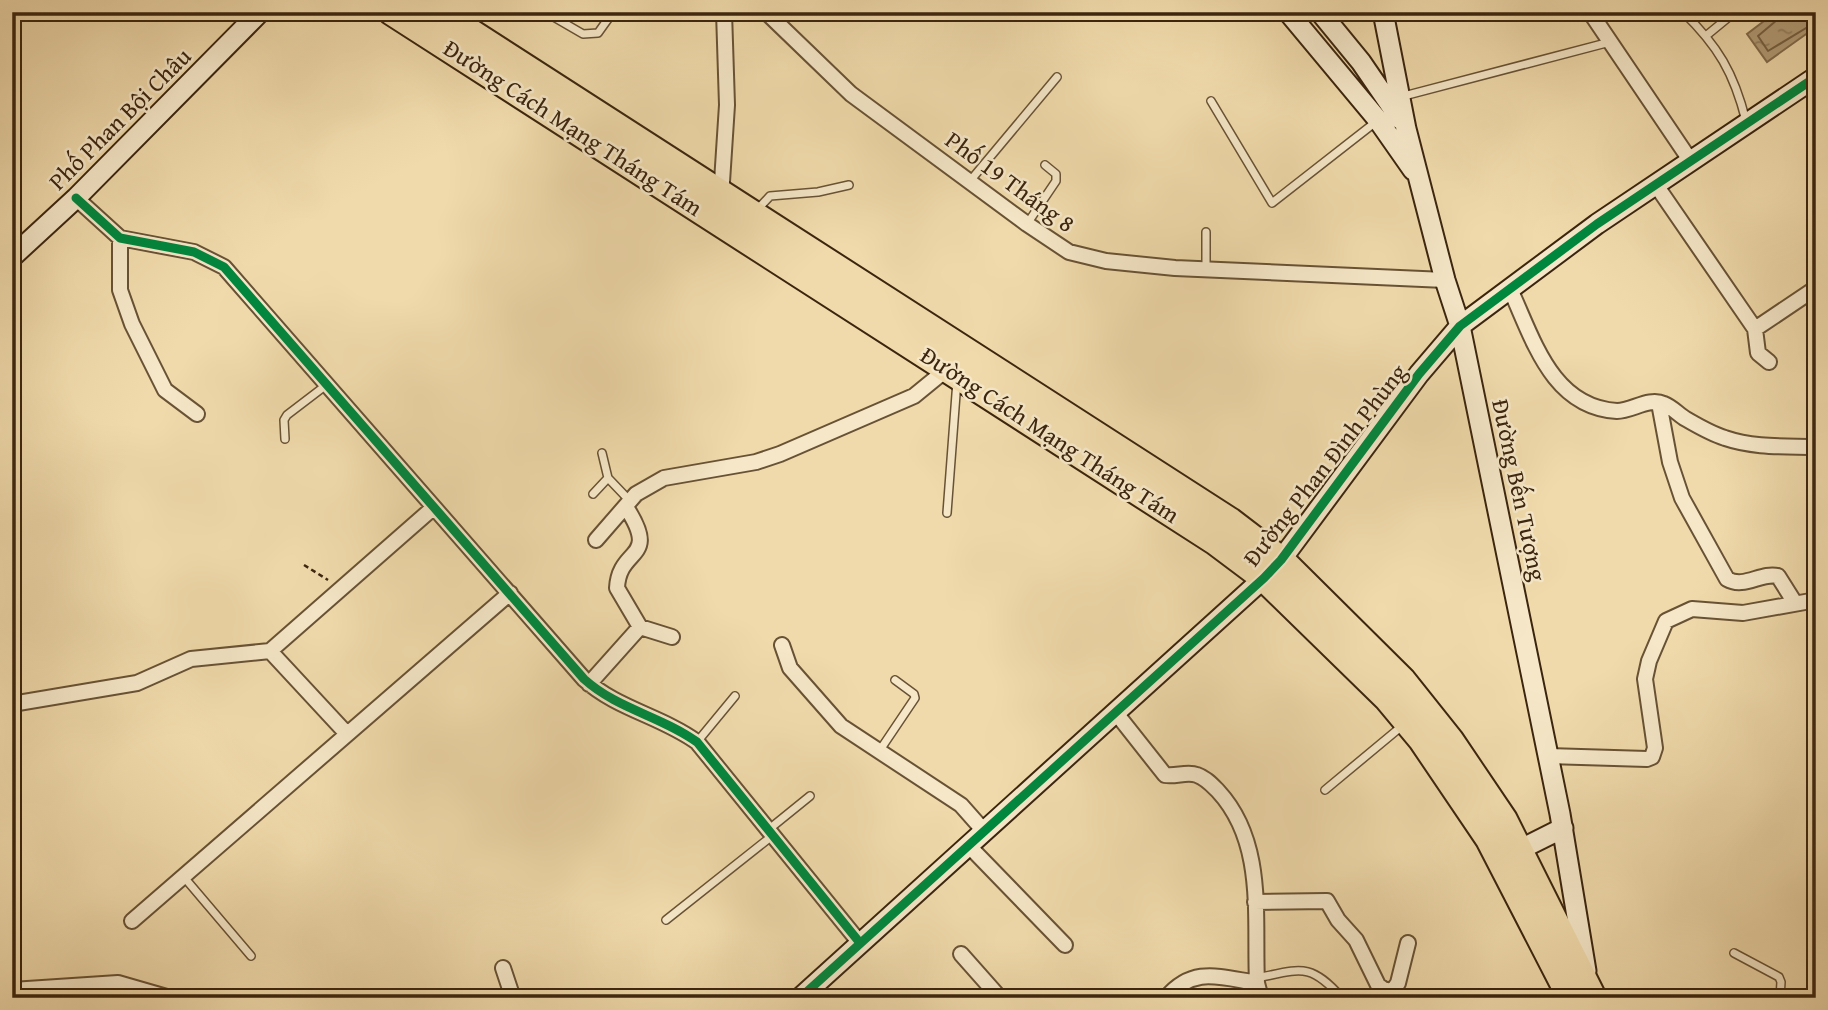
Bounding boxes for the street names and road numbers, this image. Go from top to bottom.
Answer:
street label: Đường Cách Mạng Tháng Tám [437,31,710,225]
street label: Phố Phan Bội Châu [40,39,199,198]
street label: Phố 19 Tháng 8 [938,123,1082,241]
street label: Đường Cách Mạng Tháng Tám [914,338,1187,532]
street label: Đường Phan Đình Phùng [1234,356,1415,573]
street label: Đường Bến Tượng [1483,396,1556,584]

